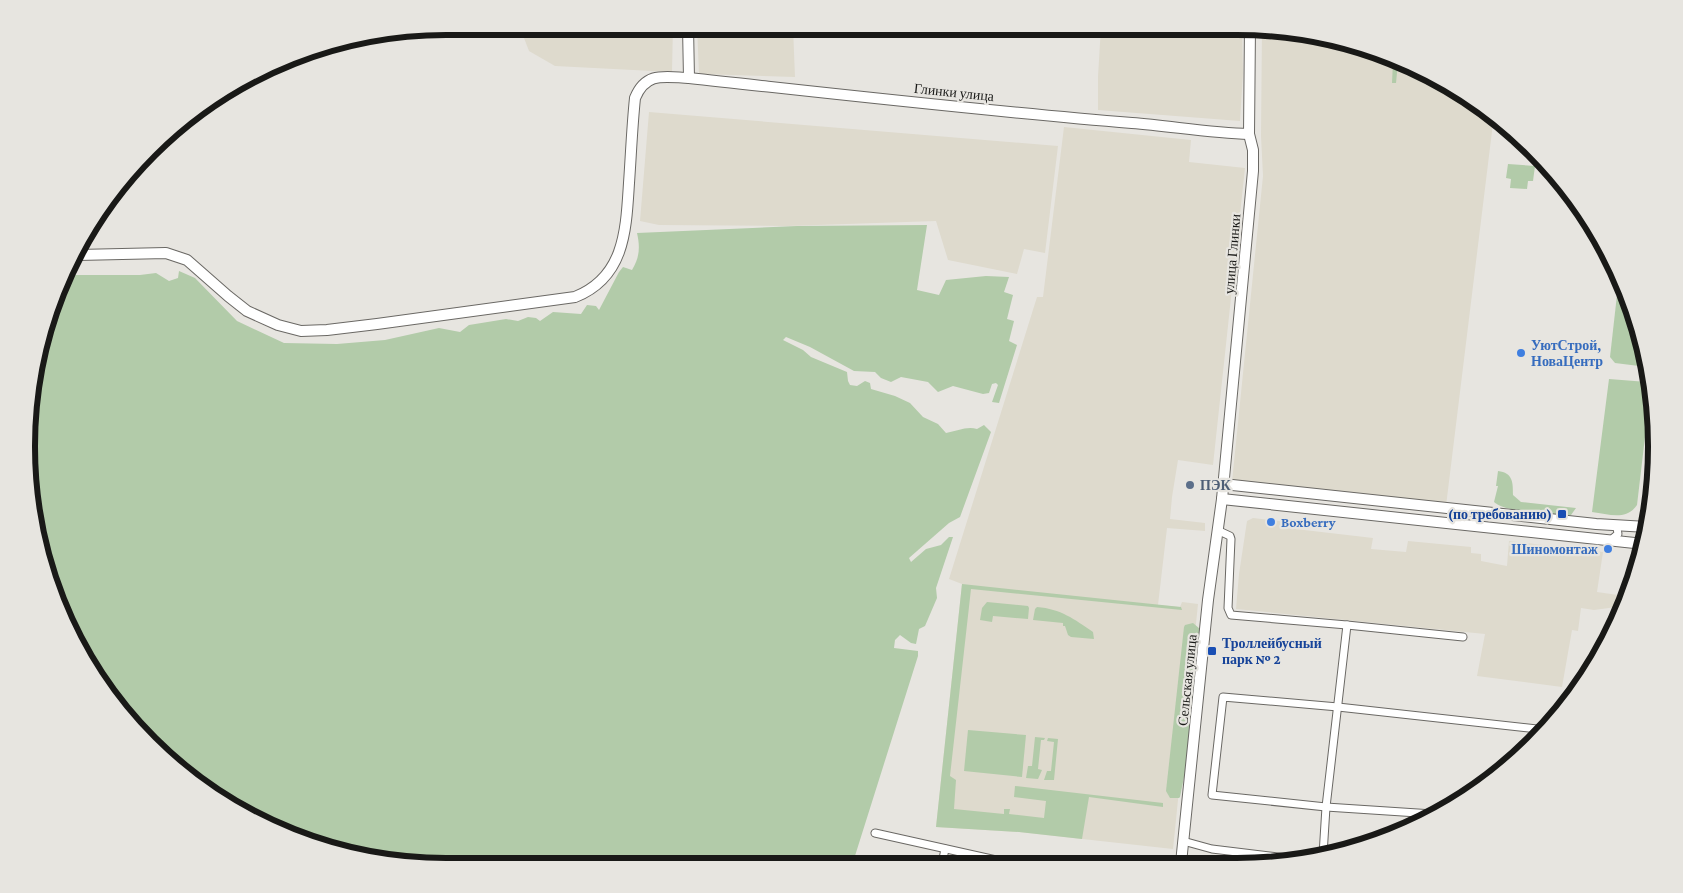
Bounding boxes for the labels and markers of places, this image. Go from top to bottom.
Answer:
place label: УютСтрой, НоваЦентр [1531,337,1603,369]
marker: УютСтрой, НоваЦентр [1515,347,1527,359]
place label: ПЭК [1200,477,1231,493]
marker: ПЭК [1184,479,1196,491]
place label: (по требованию) [1448,506,1552,523]
marker: (по требованию) [1556,508,1568,520]
place label: Boxberry [1281,514,1336,530]
marker: Boxberry [1265,516,1277,528]
place label: Шиномонтаж [1511,541,1599,557]
marker: Шиномонтаж [1602,543,1614,555]
place label: Троллейбусный парк № 2 [1222,635,1322,667]
marker: Троллейбусный парк № 2 [1206,645,1218,657]

